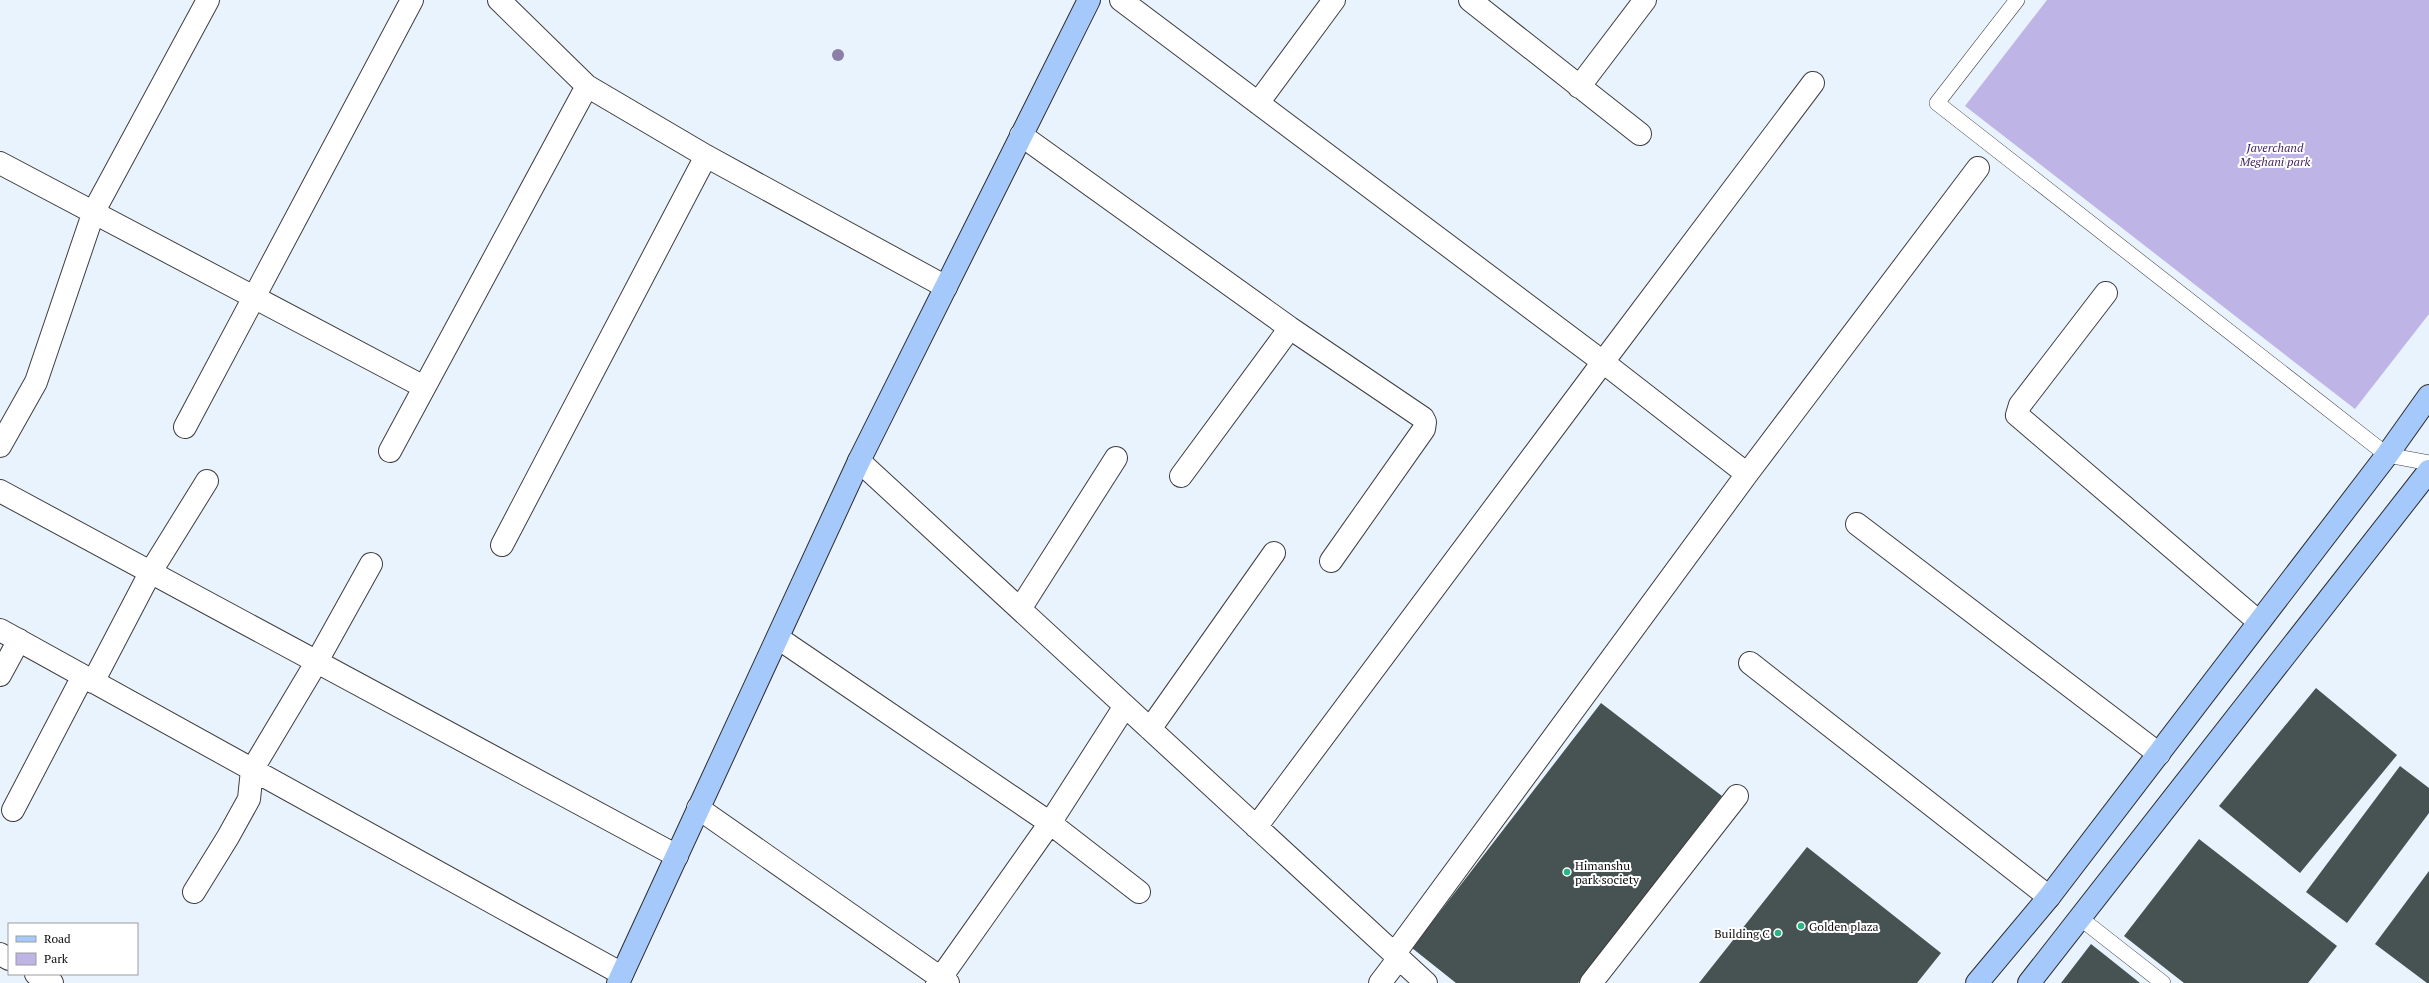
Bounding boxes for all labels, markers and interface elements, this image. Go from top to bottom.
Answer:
park label: Javerchand Meghani park [2239,140,2311,169]
place label: Himanshu park society [1575,858,1640,887]
marker: Himanshu park society [1562,867,1572,877]
place label: Golden plaza [1809,919,1879,934]
marker: Golden plaza [1796,921,1806,931]
legend [8,923,138,975]
place label: Building C [1714,926,1770,941]
marker: Building C [1773,928,1783,938]
text: Road [44,931,71,946]
text: Park [44,951,69,966]

